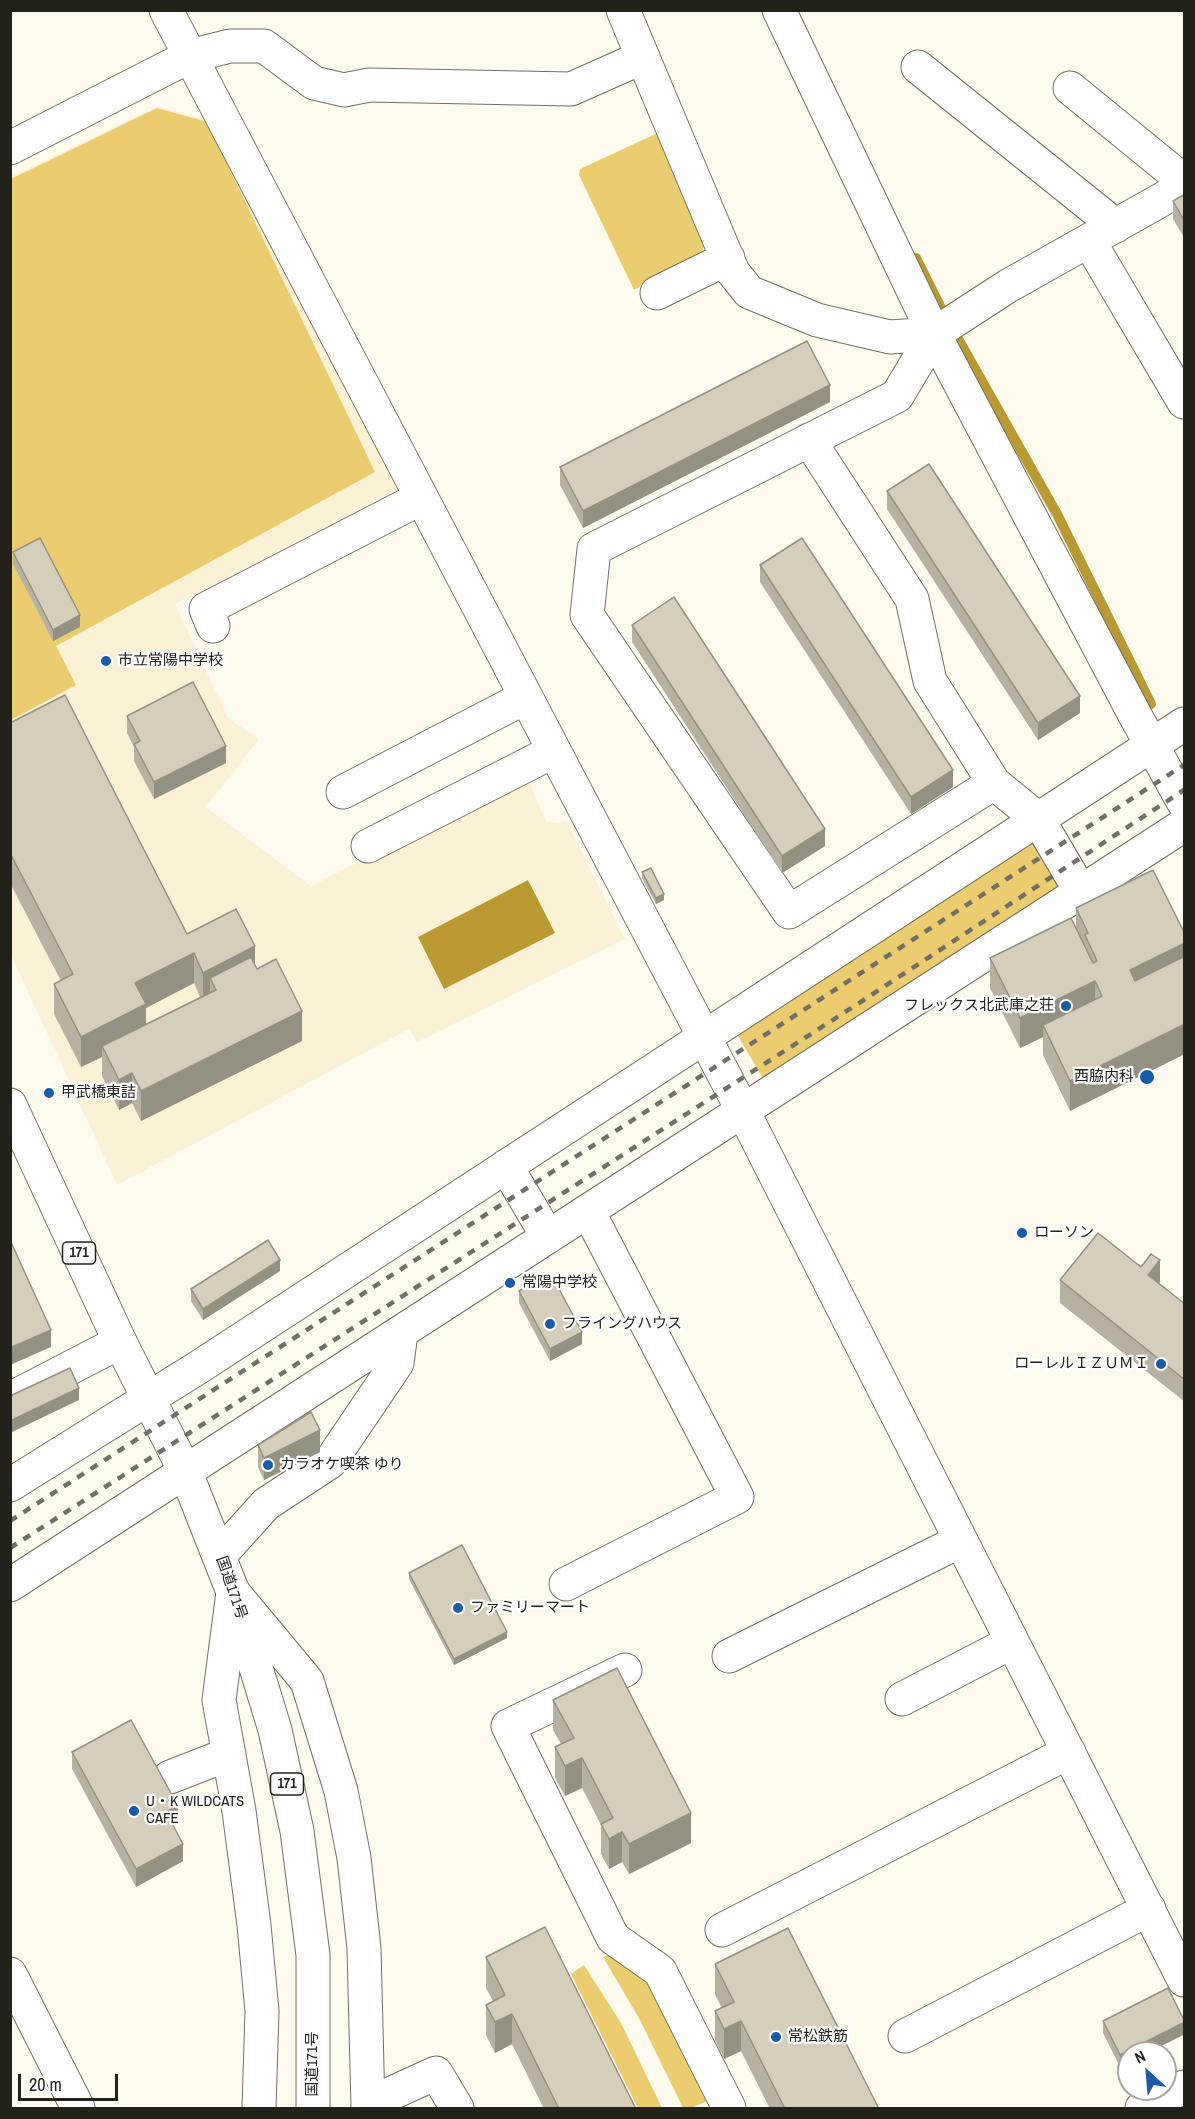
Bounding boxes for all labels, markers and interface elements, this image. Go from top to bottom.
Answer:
place label: 市立常陽中学校 [118,652,223,670]
marker: 市立常陽中学校 [99,654,113,668]
place label: フレックス北武庫之荘 [904,997,1054,1015]
marker: フレックス北武庫之荘 [1059,999,1073,1013]
place label: 西脇内科 [1074,1068,1134,1086]
marker: 西脇内科 [1138,1068,1156,1086]
place label: 甲武橋東詰 [61,1084,136,1102]
marker: 甲武橋東詰 [42,1086,56,1100]
place label: ローソン [1034,1224,1094,1242]
marker: ローソン [1015,1226,1029,1240]
road number: 171 [62,1242,96,1264]
place label: 常陽中学校 [522,1274,597,1292]
marker: 常陽中学校 [503,1276,517,1290]
place label: フライングハウス [562,1315,682,1333]
marker: フライングハウス [543,1317,557,1331]
place label: ローレルＩＺＵＭＩ [1014,1355,1149,1373]
marker: ローレルＩＺＵＭＩ [1154,1357,1168,1371]
place label: カラオケ喫茶 ゆり [280,1456,403,1474]
marker: カラオケ喫茶 ゆり [261,1458,275,1472]
street label: 国道171号 [212,1554,250,1622]
place label: ファミリーマート [470,1599,590,1617]
marker: ファミリーマート [451,1601,465,1615]
road number: 171 [270,1773,304,1795]
place label: U・K WILDCATS CAFE [146,1793,244,1828]
marker: U・K WILDCATS CAFE [127,1804,141,1818]
place label: 常松鉄筋 [788,2028,848,2046]
marker: 常松鉄筋 [769,2030,783,2044]
street label: 国道171号 [304,2031,322,2097]
north arrow [1117,2041,1177,2101]
text: N [1131,2045,1149,2069]
scale bar [21,2062,122,2100]
text: 20 m [29,2072,62,2097]

